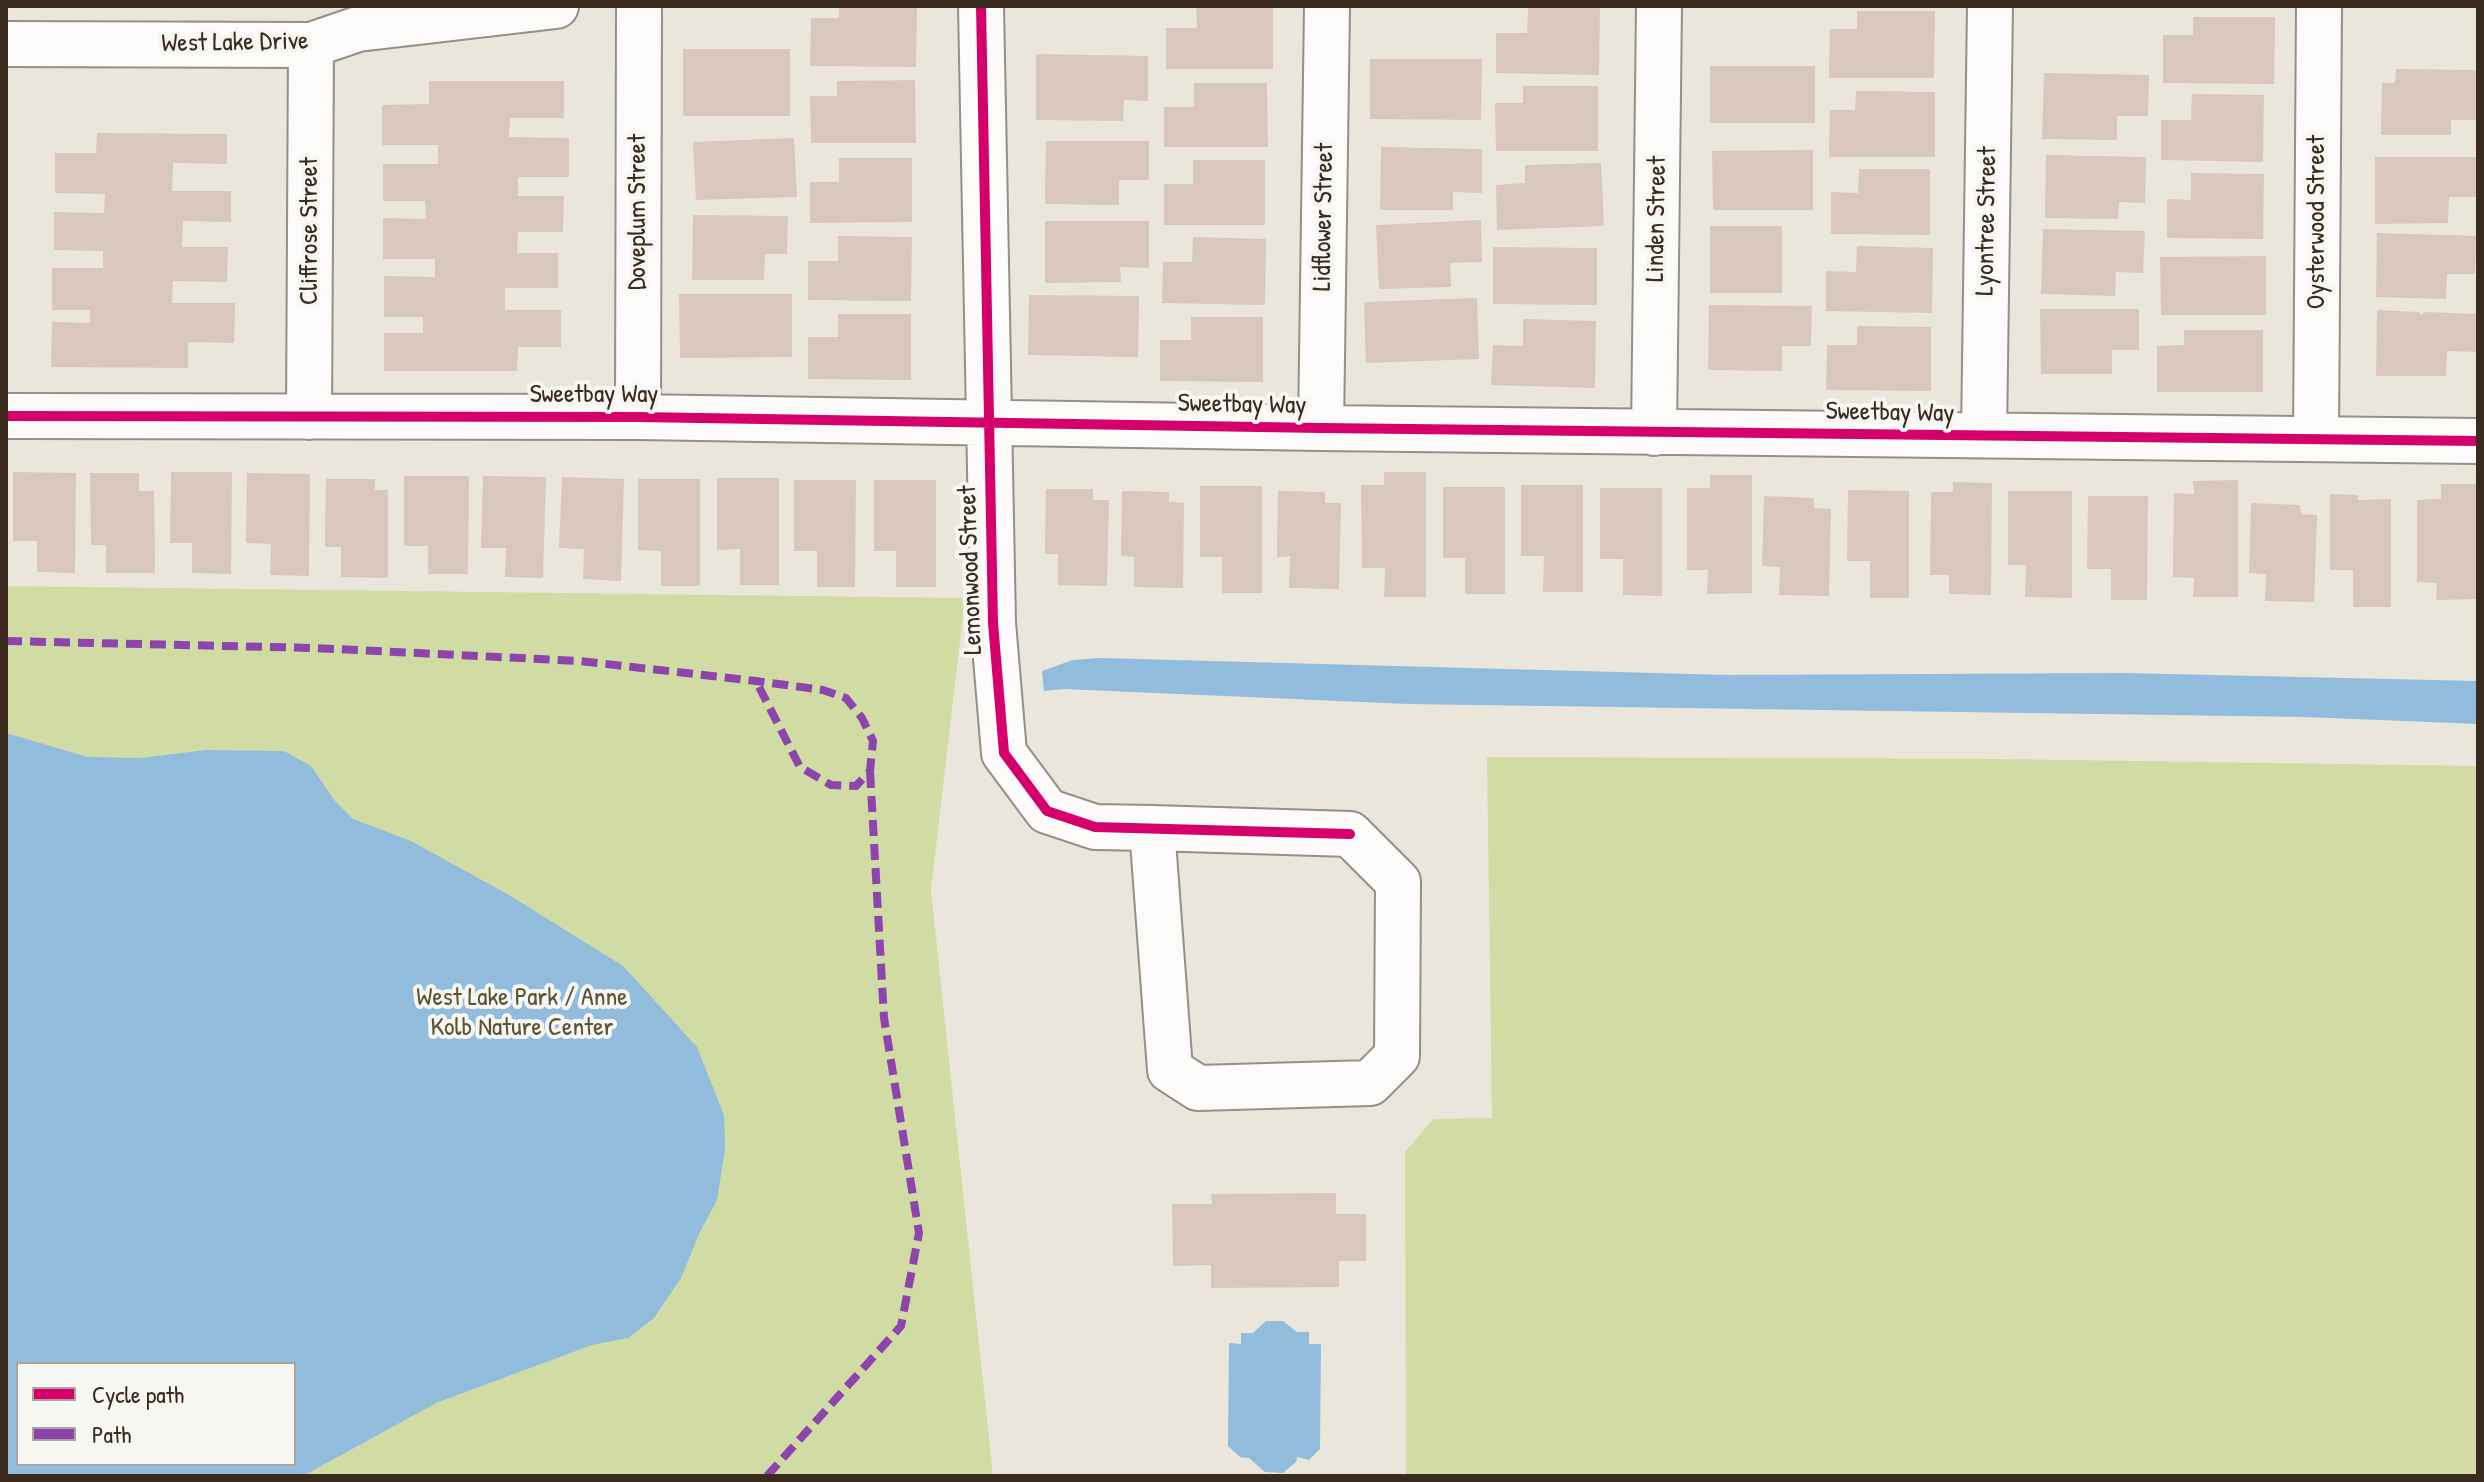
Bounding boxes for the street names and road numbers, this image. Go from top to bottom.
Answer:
street label: West Lake Drive [161,26,309,60]
street label: Doveplum Street [622,134,654,290]
street label: Oysterwood Street [2301,135,2333,309]
street label: Lidflower Street [1307,143,1341,291]
street label: Lyontree Street [1970,146,2004,296]
street label: Linden Street [1640,156,1674,282]
street label: Cliffrose Street [294,157,326,305]
street label: Sweetbay Way [530,379,658,411]
street label: Sweetbay Way [1177,388,1307,422]
street label: Sweetbay Way [1825,396,1955,430]
street label: Lemonwood Street [952,485,990,655]

